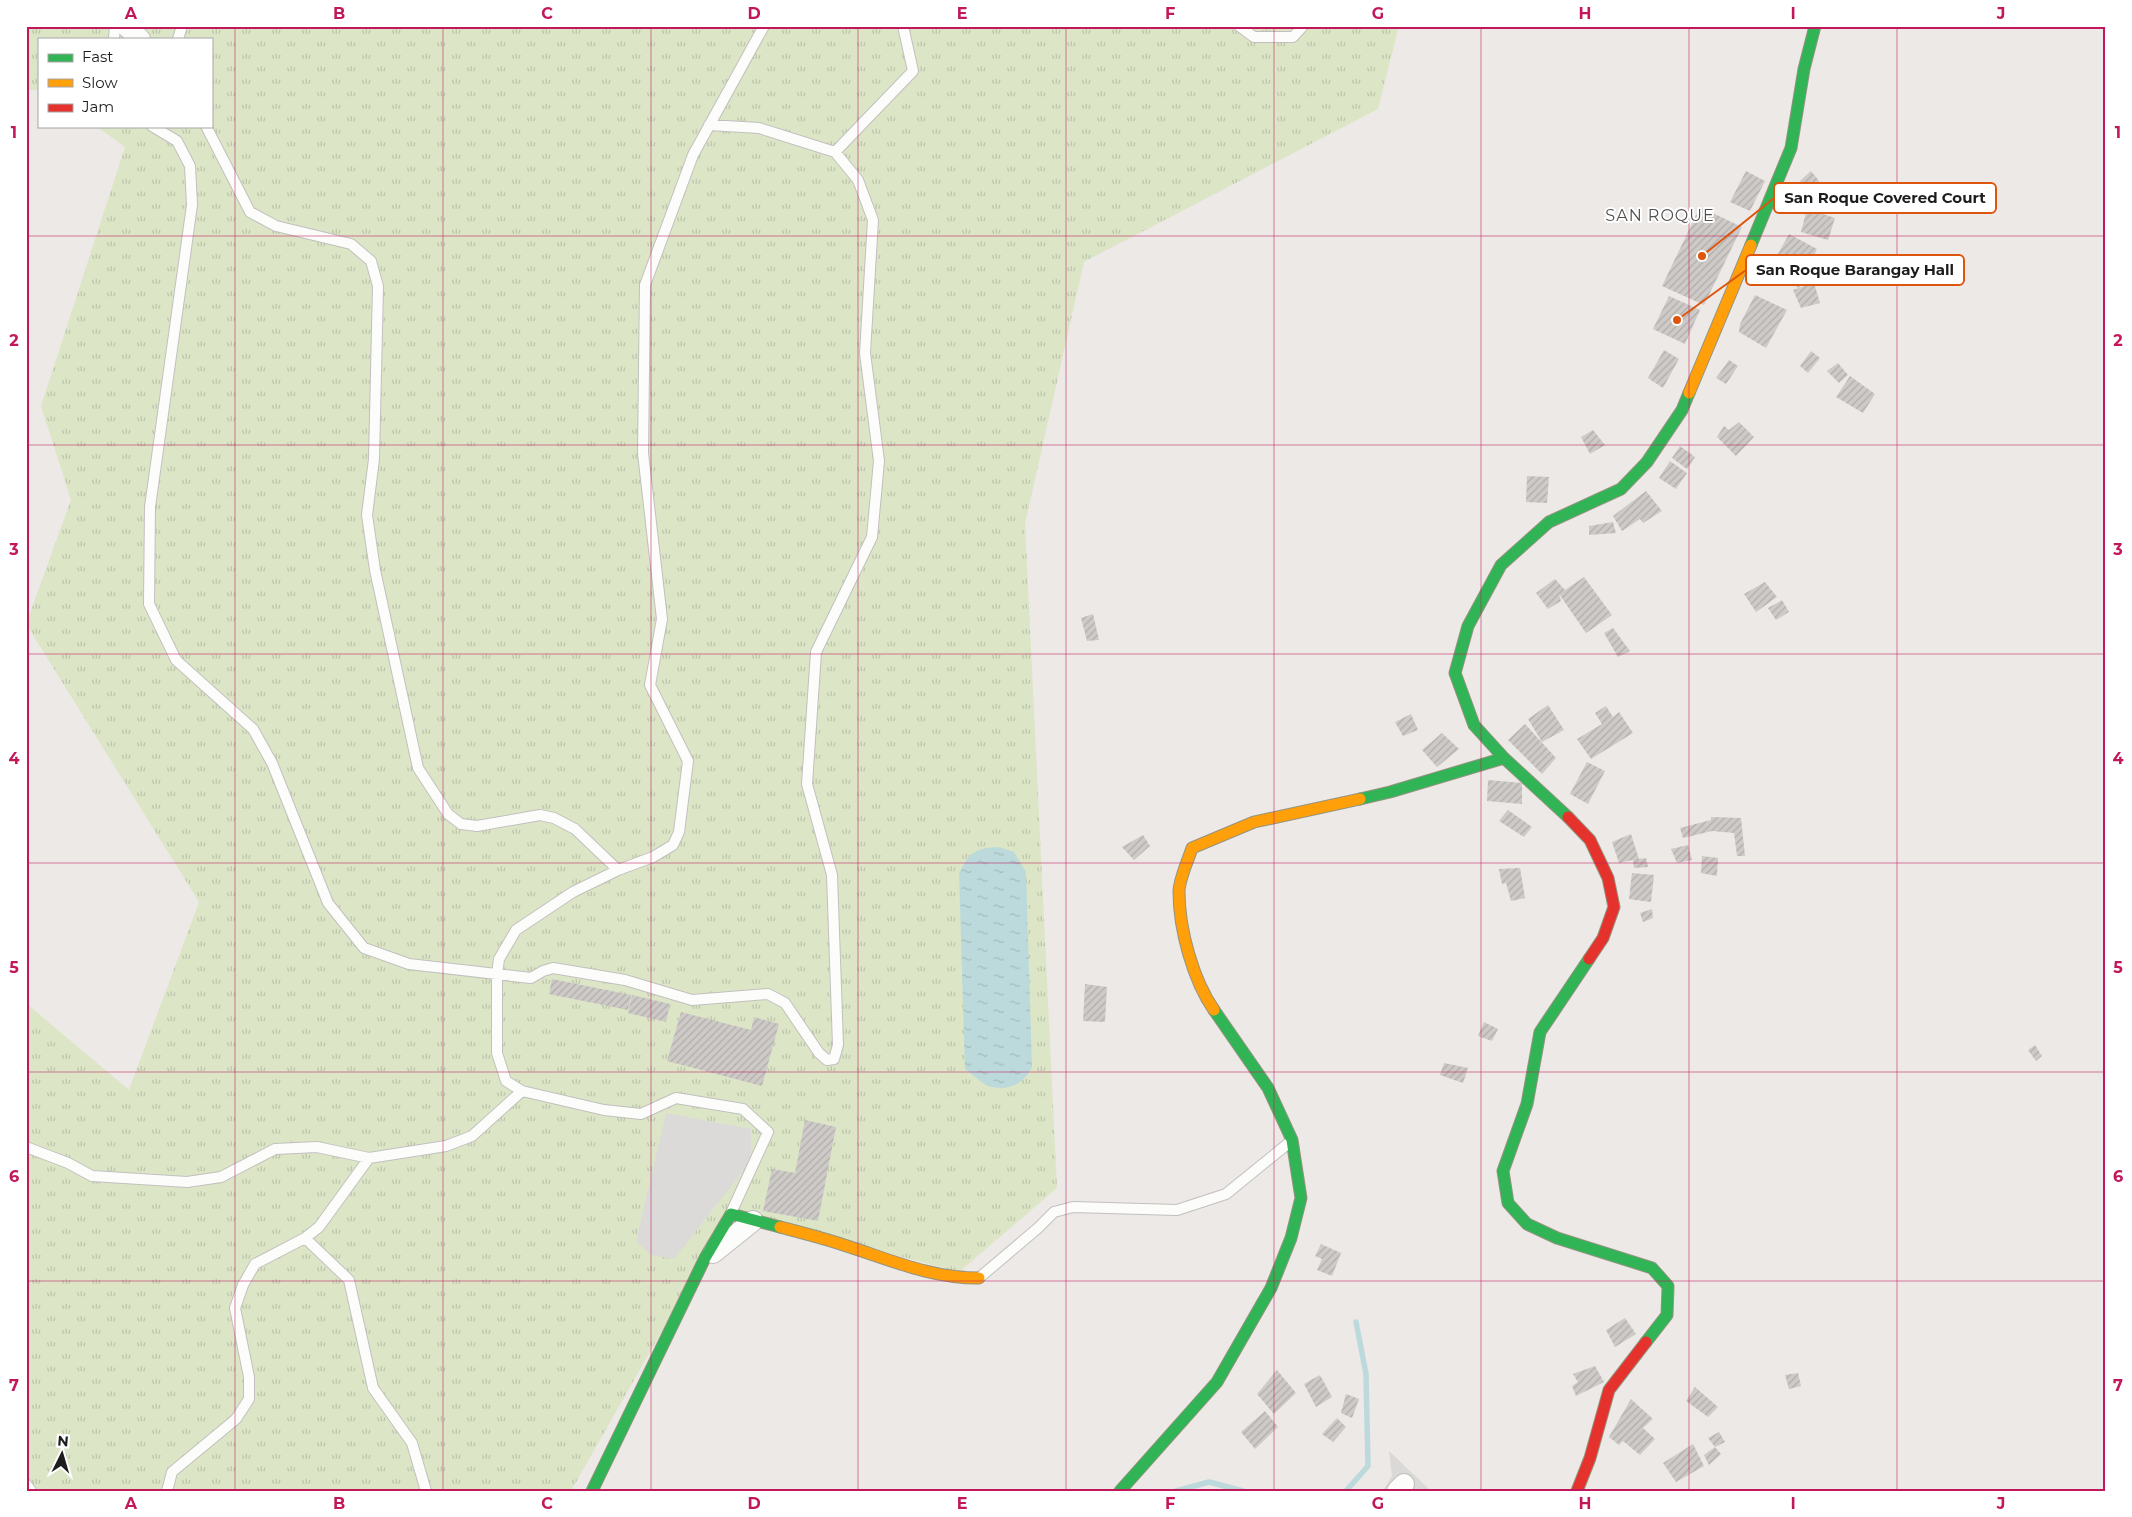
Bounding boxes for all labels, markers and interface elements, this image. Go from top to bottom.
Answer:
text: A [124,4,138,23]
text: B [333,4,345,23]
text: C [541,4,553,23]
text: D [747,4,761,23]
text: E [957,4,967,23]
text: F [1165,4,1175,23]
text: G [1372,4,1384,23]
text: H [1579,4,1591,23]
text: I [1790,4,1796,23]
text: J [1996,4,2005,23]
legend [38,38,212,128]
text: Fast [82,47,113,66]
text: Slow [82,73,118,92]
text: Jam [81,97,114,116]
text: 1 [11,123,17,142]
text: 1 [2115,123,2121,142]
callout: San Roque Covered Court [1774,183,1996,213]
text: San Roque Covered Court [1784,188,1986,207]
district label: SAN ROQUE [1605,206,1715,225]
callout: San Roque Barangay Hall [1746,255,1964,285]
text: San Roque Barangay Hall [1756,260,1954,279]
text: 2 [9,331,19,350]
text: 2 [2113,331,2123,350]
text: 3 [8,540,19,559]
text: 3 [2112,540,2123,559]
text: 4 [8,749,20,768]
text: 4 [2112,749,2124,768]
text: 5 [9,958,19,977]
text: 5 [2113,958,2123,977]
text: 6 [9,1167,19,1186]
text: 6 [2113,1167,2123,1186]
text: 7 [9,1376,19,1395]
text: 7 [2113,1376,2123,1395]
north arrow [38,1430,88,1480]
text: N [57,1432,70,1451]
text: A [124,1494,138,1513]
text: B [333,1494,345,1513]
text: C [541,1494,553,1513]
text: D [747,1494,761,1513]
text: E [957,1494,967,1513]
text: F [1165,1494,1175,1513]
text: G [1372,1494,1384,1513]
text: H [1579,1494,1591,1513]
text: I [1790,1494,1796,1513]
text: J [1996,1494,2005,1513]

